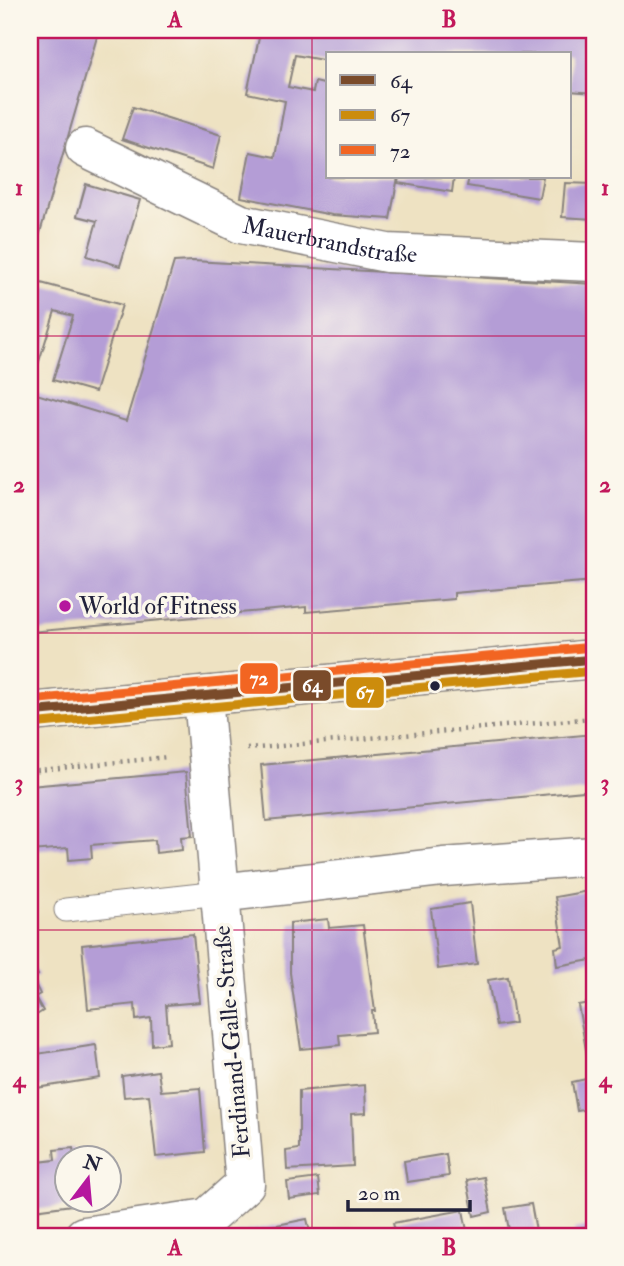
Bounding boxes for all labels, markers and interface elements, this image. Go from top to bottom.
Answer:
text: A [167,5,183,34]
text: B [441,5,457,34]
legend [326,52,572,178]
text: 64 [390,68,414,95]
text: 67 [390,102,411,129]
text: 72 [390,138,410,165]
text: 1 [15,173,23,202]
text: 1 [601,173,609,202]
street label: Mauerbrandstraße [240,209,418,270]
text: 2 [13,470,25,499]
text: 2 [599,470,611,499]
place label: World of Fitness [78,591,237,622]
marker: World of Fitness [57,598,73,614]
line badge: 72 [239,662,279,695]
text: 72 [250,667,269,691]
line badge: 64 [292,669,332,702]
text: 64 [302,674,324,698]
line badge: 67 [345,676,385,709]
unlabelled marker [428,679,442,693]
text: 67 [356,681,374,705]
text: 3 [15,768,23,797]
text: 3 [601,768,609,797]
street label: Ferdinand-Galle-Straße [206,924,258,1160]
text: 4 [12,1065,27,1094]
text: 4 [598,1065,613,1094]
north arrow [52,1144,122,1214]
text: N [80,1149,105,1178]
scale bar [348,1168,470,1212]
text: 20 m [358,1180,400,1207]
text: A [167,1233,183,1262]
text: B [441,1233,457,1262]

